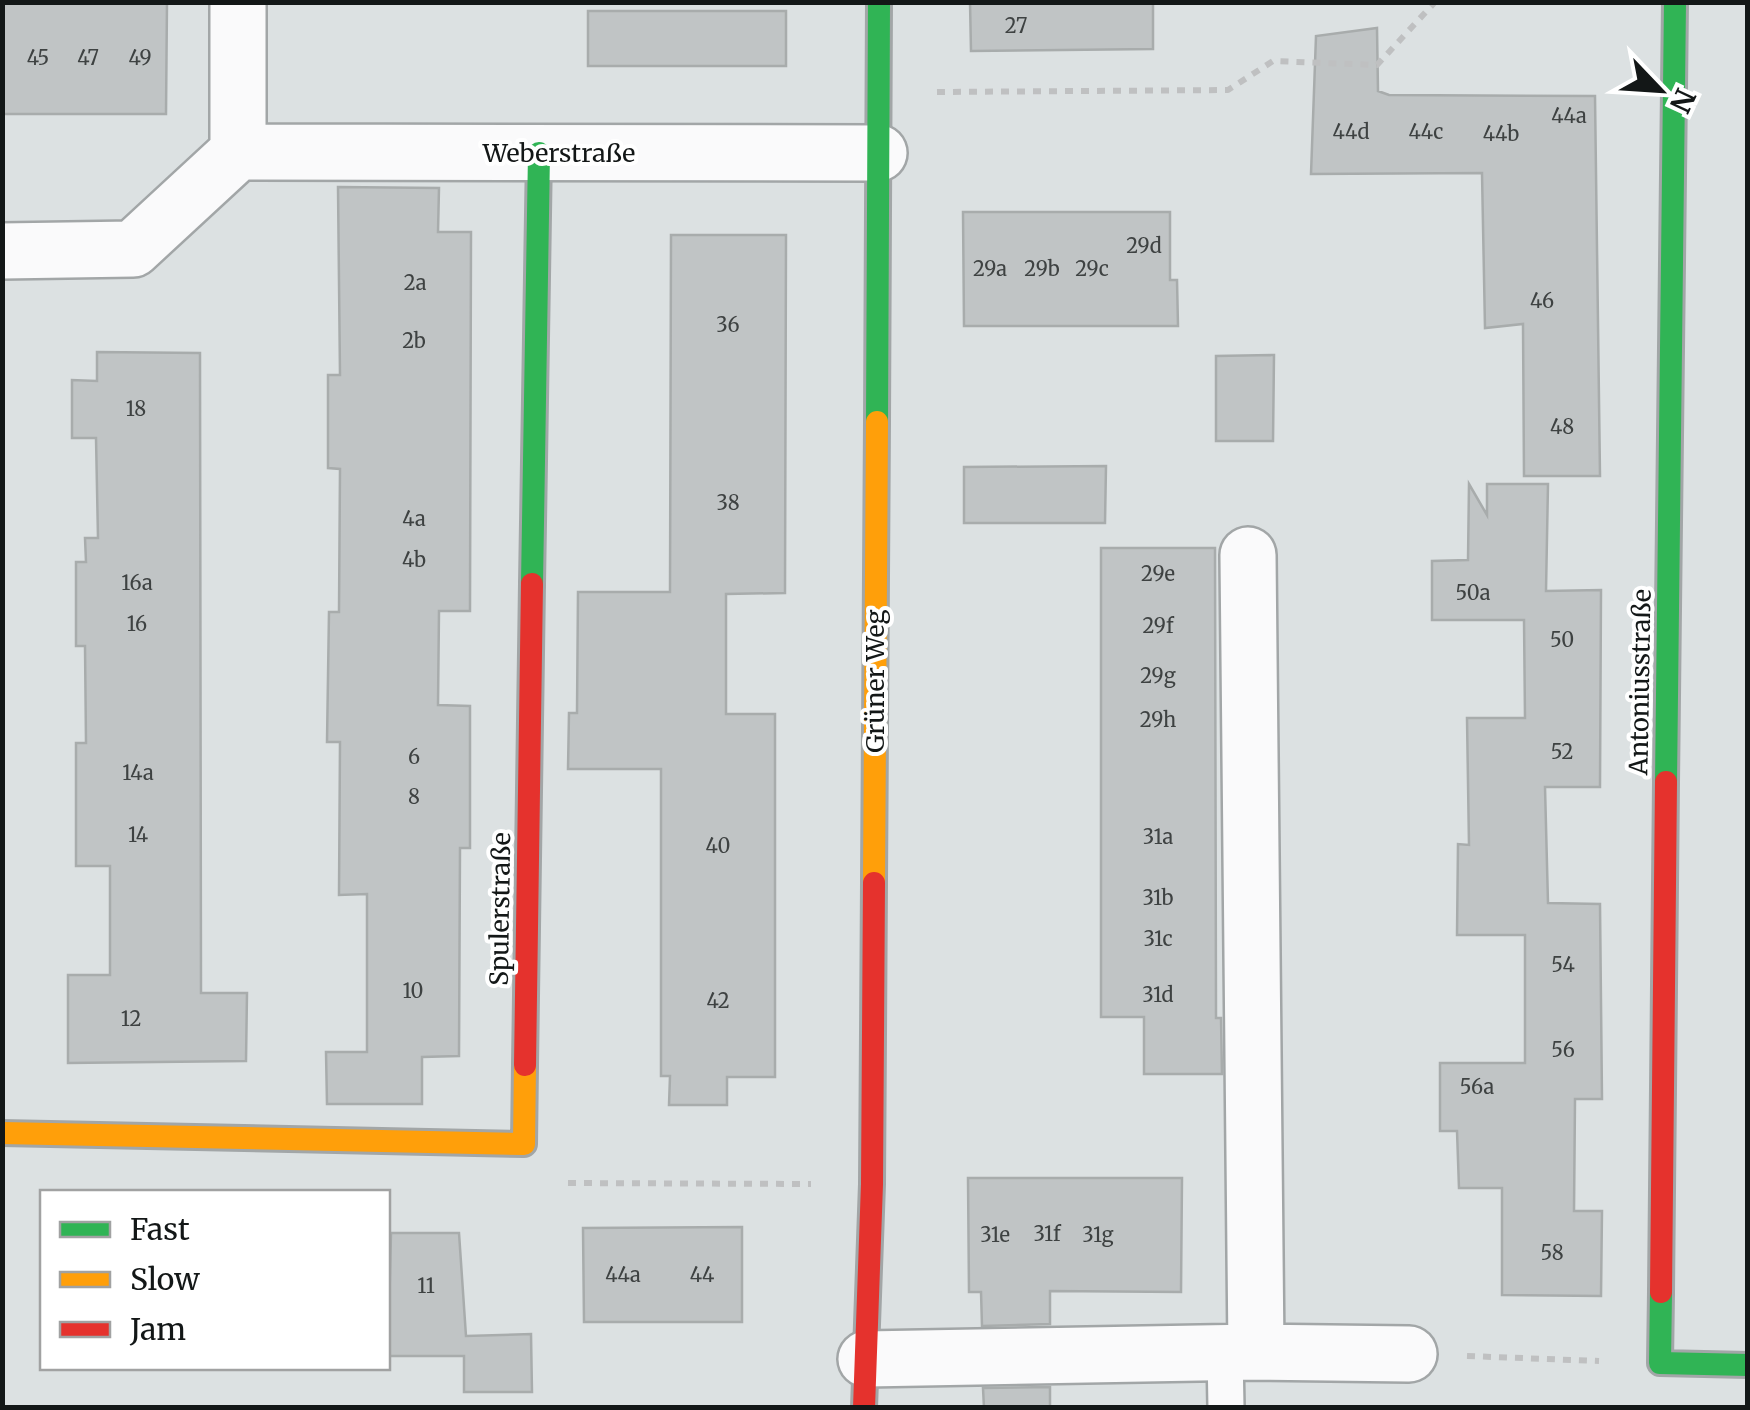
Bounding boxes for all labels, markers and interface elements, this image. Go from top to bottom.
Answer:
house number: 27 [1005,13,1027,38]
north arrow [1610,40,1710,140]
house number: 45 [27,45,49,70]
house number: 47 [77,45,99,70]
house number: 49 [128,45,152,70]
text: N [1662,83,1704,118]
house number: 44a [1551,103,1587,128]
house number: 44d [1333,119,1369,144]
house number: 44c [1409,119,1443,144]
house number: 44b [1483,121,1519,146]
street label: Weberstraße [482,137,635,169]
house number: 29d [1126,233,1162,258]
house number: 29a [973,256,1007,281]
house number: 29b [1024,256,1060,281]
house number: 29c [1075,256,1109,281]
house number: 2a [404,270,427,295]
house number: 46 [1530,288,1554,313]
house number: 36 [716,312,740,337]
house number: 2b [402,328,426,353]
house number: 18 [126,396,146,421]
house number: 48 [1550,414,1574,439]
house number: 38 [716,490,740,515]
house number: 4a [402,506,426,531]
house number: 4b [402,547,426,572]
house number: 29e [1141,561,1175,586]
house number: 16a [121,570,153,595]
house number: 50a [1456,580,1491,605]
street label: Antoniusstraße [1622,589,1658,776]
street label: Grüner Weg [859,609,891,753]
house number: 16 [127,611,147,636]
house number: 29f [1142,613,1175,638]
house number: 50 [1550,627,1574,652]
house number: 29g [1140,663,1176,688]
house number: 29h [1140,707,1176,732]
house number: 52 [1551,739,1573,764]
house number: 6 [408,744,420,769]
house number: 14a [122,760,154,785]
house number: 8 [408,784,420,809]
house number: 14 [128,822,148,847]
house number: 31a [1143,824,1173,849]
street label: Spulerstraße [483,832,517,986]
house number: 40 [706,833,730,858]
house number: 31b [1142,885,1174,910]
house number: 31c [1143,926,1173,951]
house number: 54 [1551,952,1575,977]
house number: 10 [402,978,424,1003]
house number: 31d [1142,982,1174,1007]
house number: 42 [706,988,730,1013]
house number: 12 [121,1006,141,1031]
house number: 56 [1551,1037,1575,1062]
house number: 56a [1460,1074,1495,1099]
legend [40,1190,390,1370]
text: Fast [130,1210,190,1248]
house number: 31f [1033,1221,1062,1246]
house number: 31e [980,1222,1010,1247]
house number: 31g [1082,1222,1114,1247]
house number: 58 [1540,1240,1564,1265]
text: Slow [130,1260,200,1298]
house number: 44a [605,1262,641,1287]
house number: 44 [690,1262,714,1287]
house number: 11 [417,1273,435,1298]
text: Jam [129,1310,186,1348]

